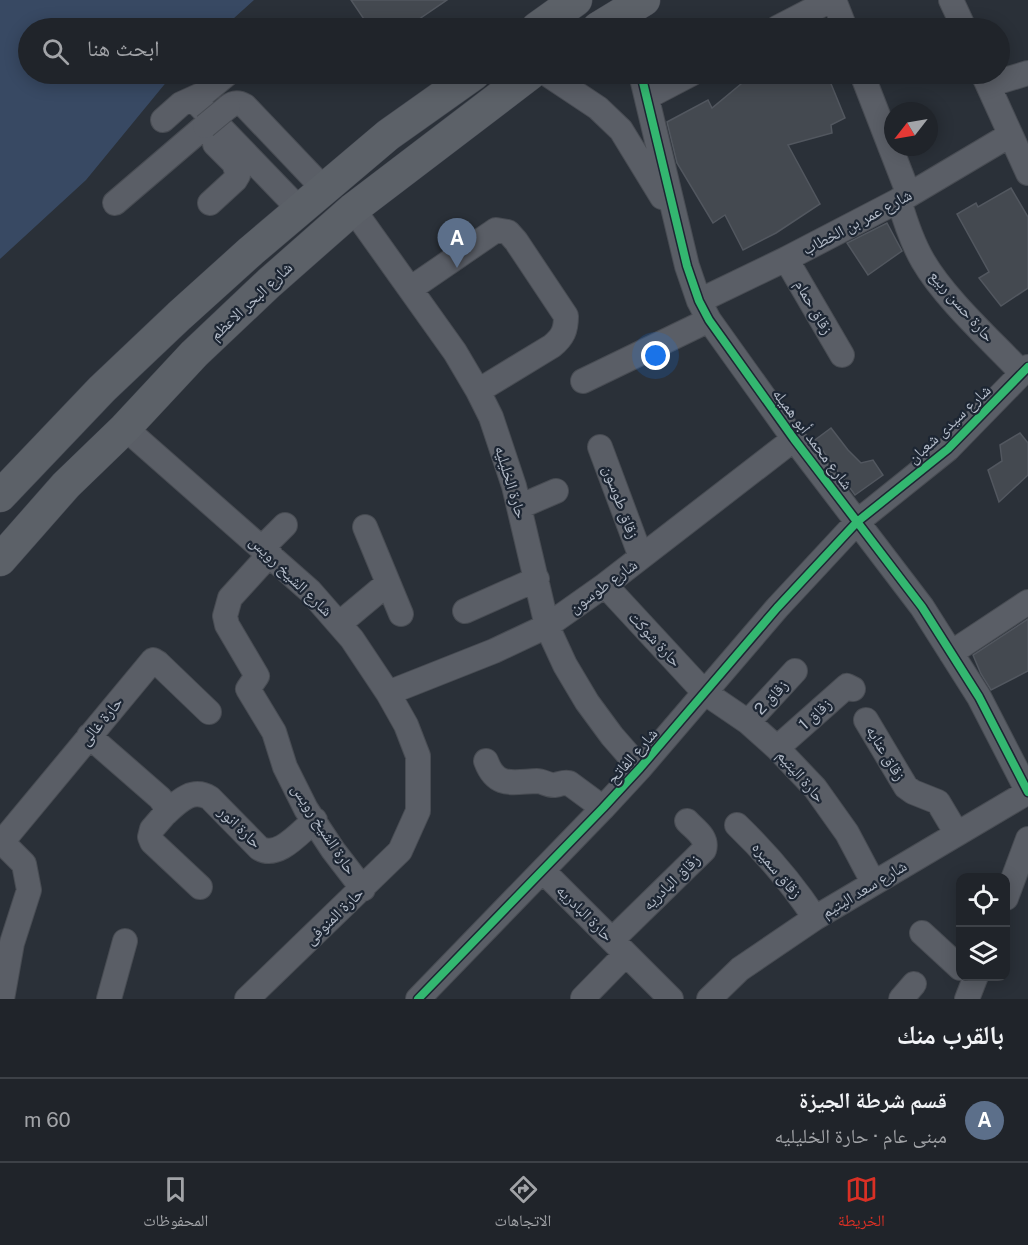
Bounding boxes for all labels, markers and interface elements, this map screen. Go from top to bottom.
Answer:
search box [18,18,1010,84]
icon: search [39,35,72,68]
text: ابحث هنا [87,35,159,61]
north arrow [884,102,938,156]
street label: شارع عمر بن الخطاب [799,185,915,260]
pin: A [438,218,476,268]
street label: شارع البحر الاعظم [206,258,297,345]
street label: حارة حسن ربيع [925,266,998,346]
street label: زقاق حمام [790,276,837,338]
your location [641,341,670,370]
street label: شارع سيدى شعبان [903,380,995,468]
street label: شارع محمد أبو هميله [768,385,857,494]
street label: حارة الخليليه [491,443,531,521]
street label: زقاق طوسون [598,463,643,542]
street label: شارع الشيخ رويس [245,532,336,621]
street label: شارع طوسون [565,555,641,618]
street label: حارة شوكت [625,607,685,671]
street label: زقاق 2 [750,676,793,719]
street label: حارة غالى [75,693,127,750]
street label: زقاق 1 [795,694,836,734]
street label: زقاق عنايه [861,722,910,784]
street label: شارع الفاتح [603,724,662,789]
street label: حارة اليتيم [772,746,829,807]
street label: حارة الشيخ رويس [287,780,360,878]
street label: حارة انور [214,801,266,852]
street label: زقاق سميره [747,838,806,902]
street label: زقاق البادريه [638,850,704,915]
street label: شارع سعد اليتيم [818,856,910,923]
map controls [956,873,1010,981]
button: locate [956,873,1010,927]
street label: حارة البادريه [553,881,617,945]
street label: حارة المنوفى [301,883,368,949]
button: layers [956,927,1010,981]
text: بالقرب منك [897,1019,1004,1050]
text: قسم شرطة الجيزة [799,1087,947,1113]
text: 60 m [24,1108,71,1132]
text: A [977,1108,992,1132]
text: مبنى عام · حارة الخليليه [774,1124,947,1148]
tab: المحفوظات [143,1173,208,1236]
tab: الاتجاهات [495,1173,551,1236]
tab: الخريطة [838,1173,885,1236]

